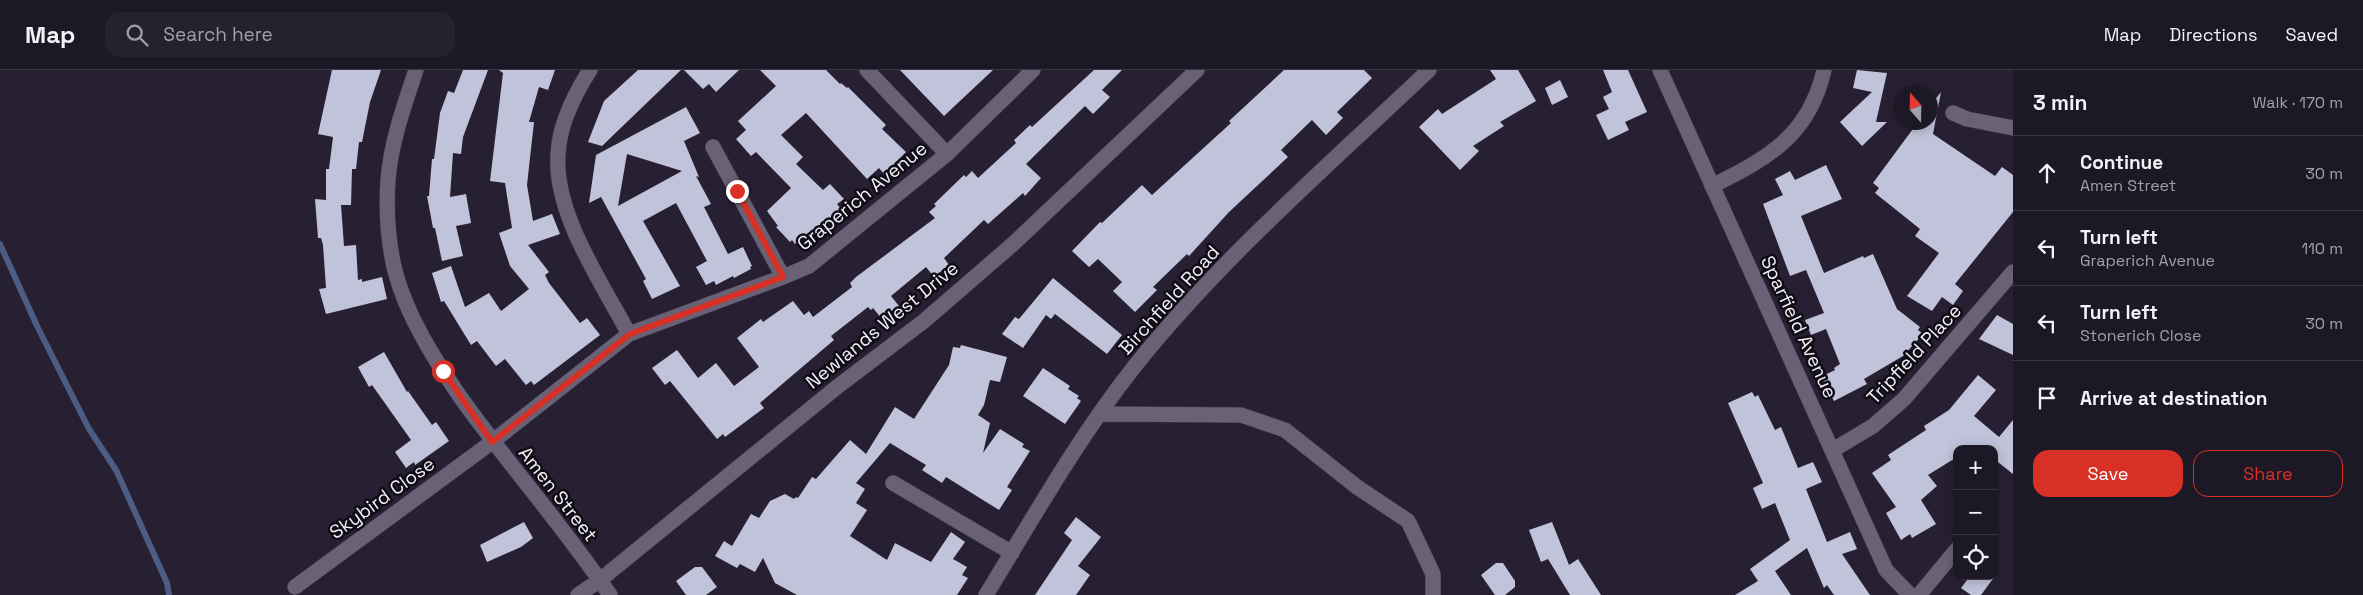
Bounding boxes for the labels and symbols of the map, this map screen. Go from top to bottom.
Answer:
north arrow [1893,85,1938,130]
street label: Graperich Avenue [792,136,932,256]
route end [726,180,749,203]
street label: Birchfield Road [1113,240,1225,360]
street label: Sparfield Avenue [1755,252,1843,402]
street label: Newlands West Drive [800,256,964,394]
street label: Tripfield Place [1861,299,1967,409]
route start [432,360,455,383]
street label: Amen Street [513,441,603,547]
street label: Skybird Close [324,451,440,545]

